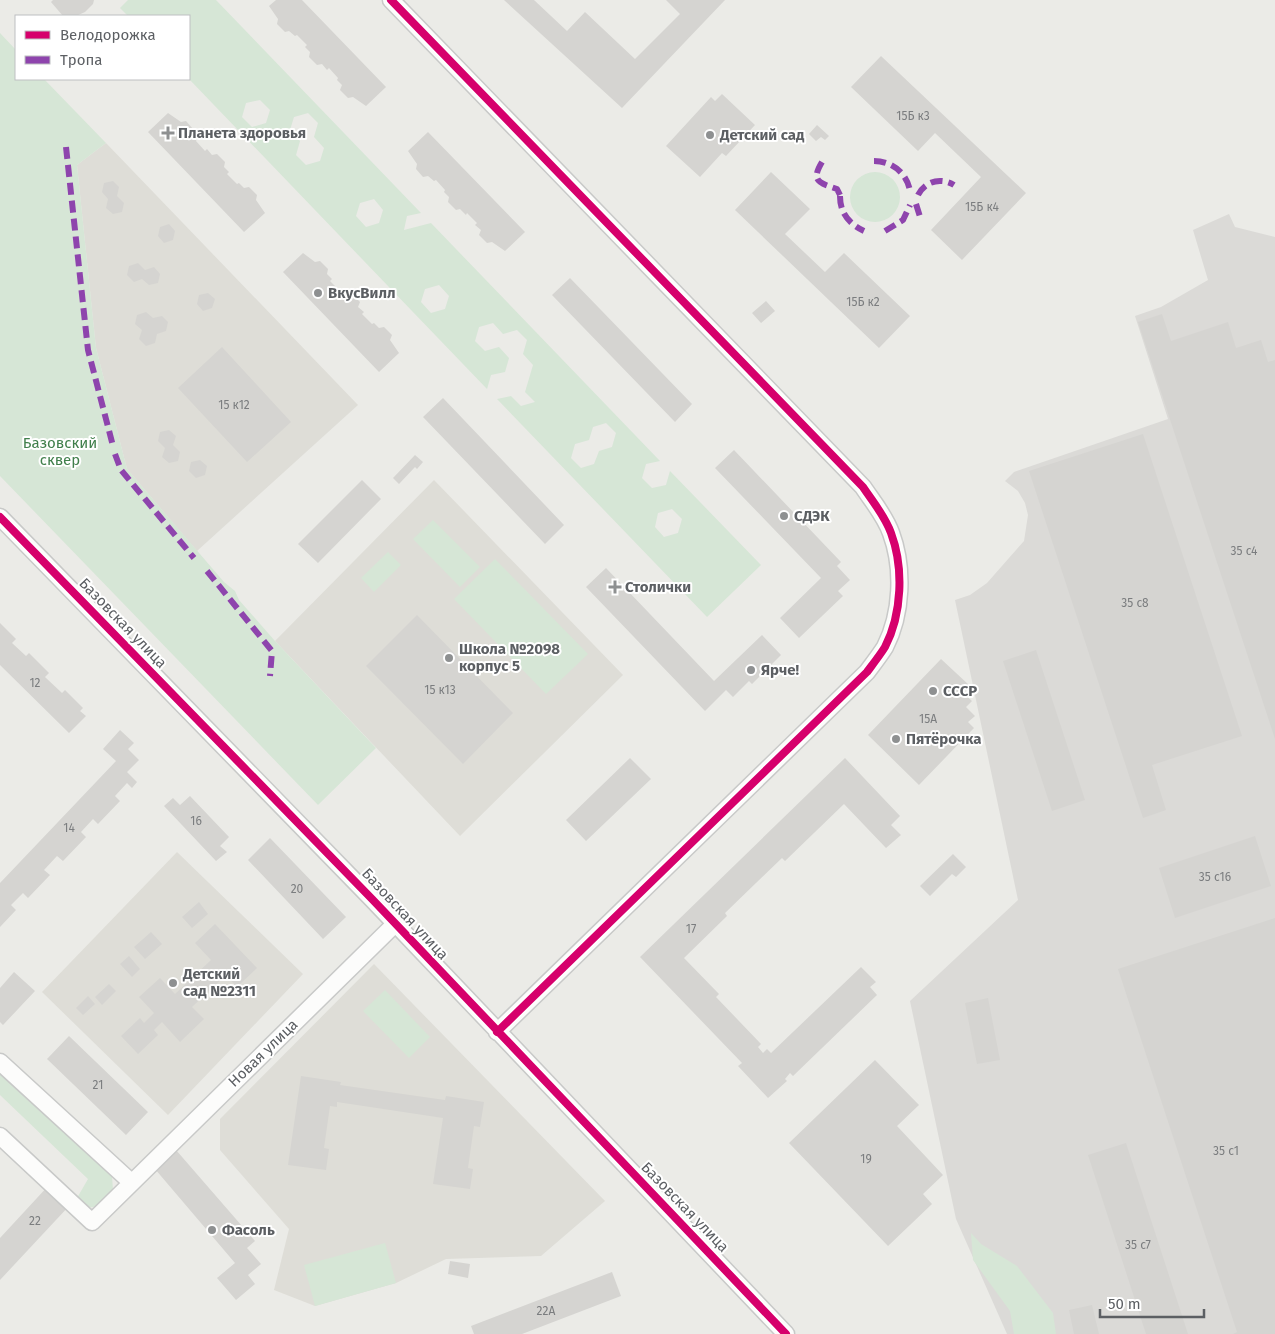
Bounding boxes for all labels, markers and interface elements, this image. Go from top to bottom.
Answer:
legend [15,15,190,80]
text: Велодорожка [60,26,156,44]
text: Тропа [60,51,102,69]
house number: 15Б к3 [896,109,930,123]
place label: Планета здоровья [178,124,306,142]
place label: Детский сад [719,126,805,144]
marker: Планета здоровья [162,127,174,139]
marker: Детский сад [704,129,716,141]
house number: 15Б к4 [965,200,999,214]
place label: ВкусВилл [328,284,396,302]
marker: ВкусВилл [312,287,324,299]
house number: 15Б к2 [846,295,880,309]
house number: 15 к12 [218,398,250,412]
park label: Базовский сквер [23,434,97,469]
place label: СДЭК [794,507,830,525]
marker: СДЭК [778,510,790,522]
house number: 35 с4 [1231,544,1258,558]
street label: Базовская улица [75,574,171,672]
place label: Столички [625,578,691,596]
marker: Столички [609,581,621,593]
house number: 35 с8 [1121,596,1149,610]
place label: Школа №2098 корпус 5 [459,640,560,675]
marker: Школа №2098 корпус 5 [443,652,455,664]
place label: Ярче! [761,661,800,679]
marker: Ярче! [745,664,757,676]
house number: 12 [29,676,41,690]
place label: СССР [943,682,977,700]
house number: 15 к13 [424,683,456,697]
marker: СССР [927,685,939,697]
house number: 15А [919,712,937,726]
place label: Пятёрочка [906,730,982,748]
marker: Пятёрочка [890,733,902,745]
house number: 16 [190,814,202,828]
house number: 14 [63,821,75,835]
street label: Базовская улица [358,865,452,963]
house number: 35 с16 [1199,870,1231,884]
house number: 20 [291,882,304,896]
house number: 17 [686,922,696,936]
place label: Детский сад №2311 [182,965,256,1000]
marker: Детский сад №2311 [167,977,179,989]
street label: Новая улица [225,1015,301,1091]
house number: 21 [93,1078,103,1092]
house number: 35 с1 [1213,1144,1239,1158]
house number: 19 [860,1152,872,1166]
street label: Базовская улица [637,1158,733,1256]
house number: 22 [29,1214,41,1228]
place label: Фасоль [222,1221,275,1239]
marker: Фасоль [206,1224,218,1236]
house number: 35 с7 [1125,1238,1151,1252]
scale bar [1100,1286,1204,1318]
text: 50 m [1108,1295,1141,1313]
house number: 22А [537,1304,555,1318]

